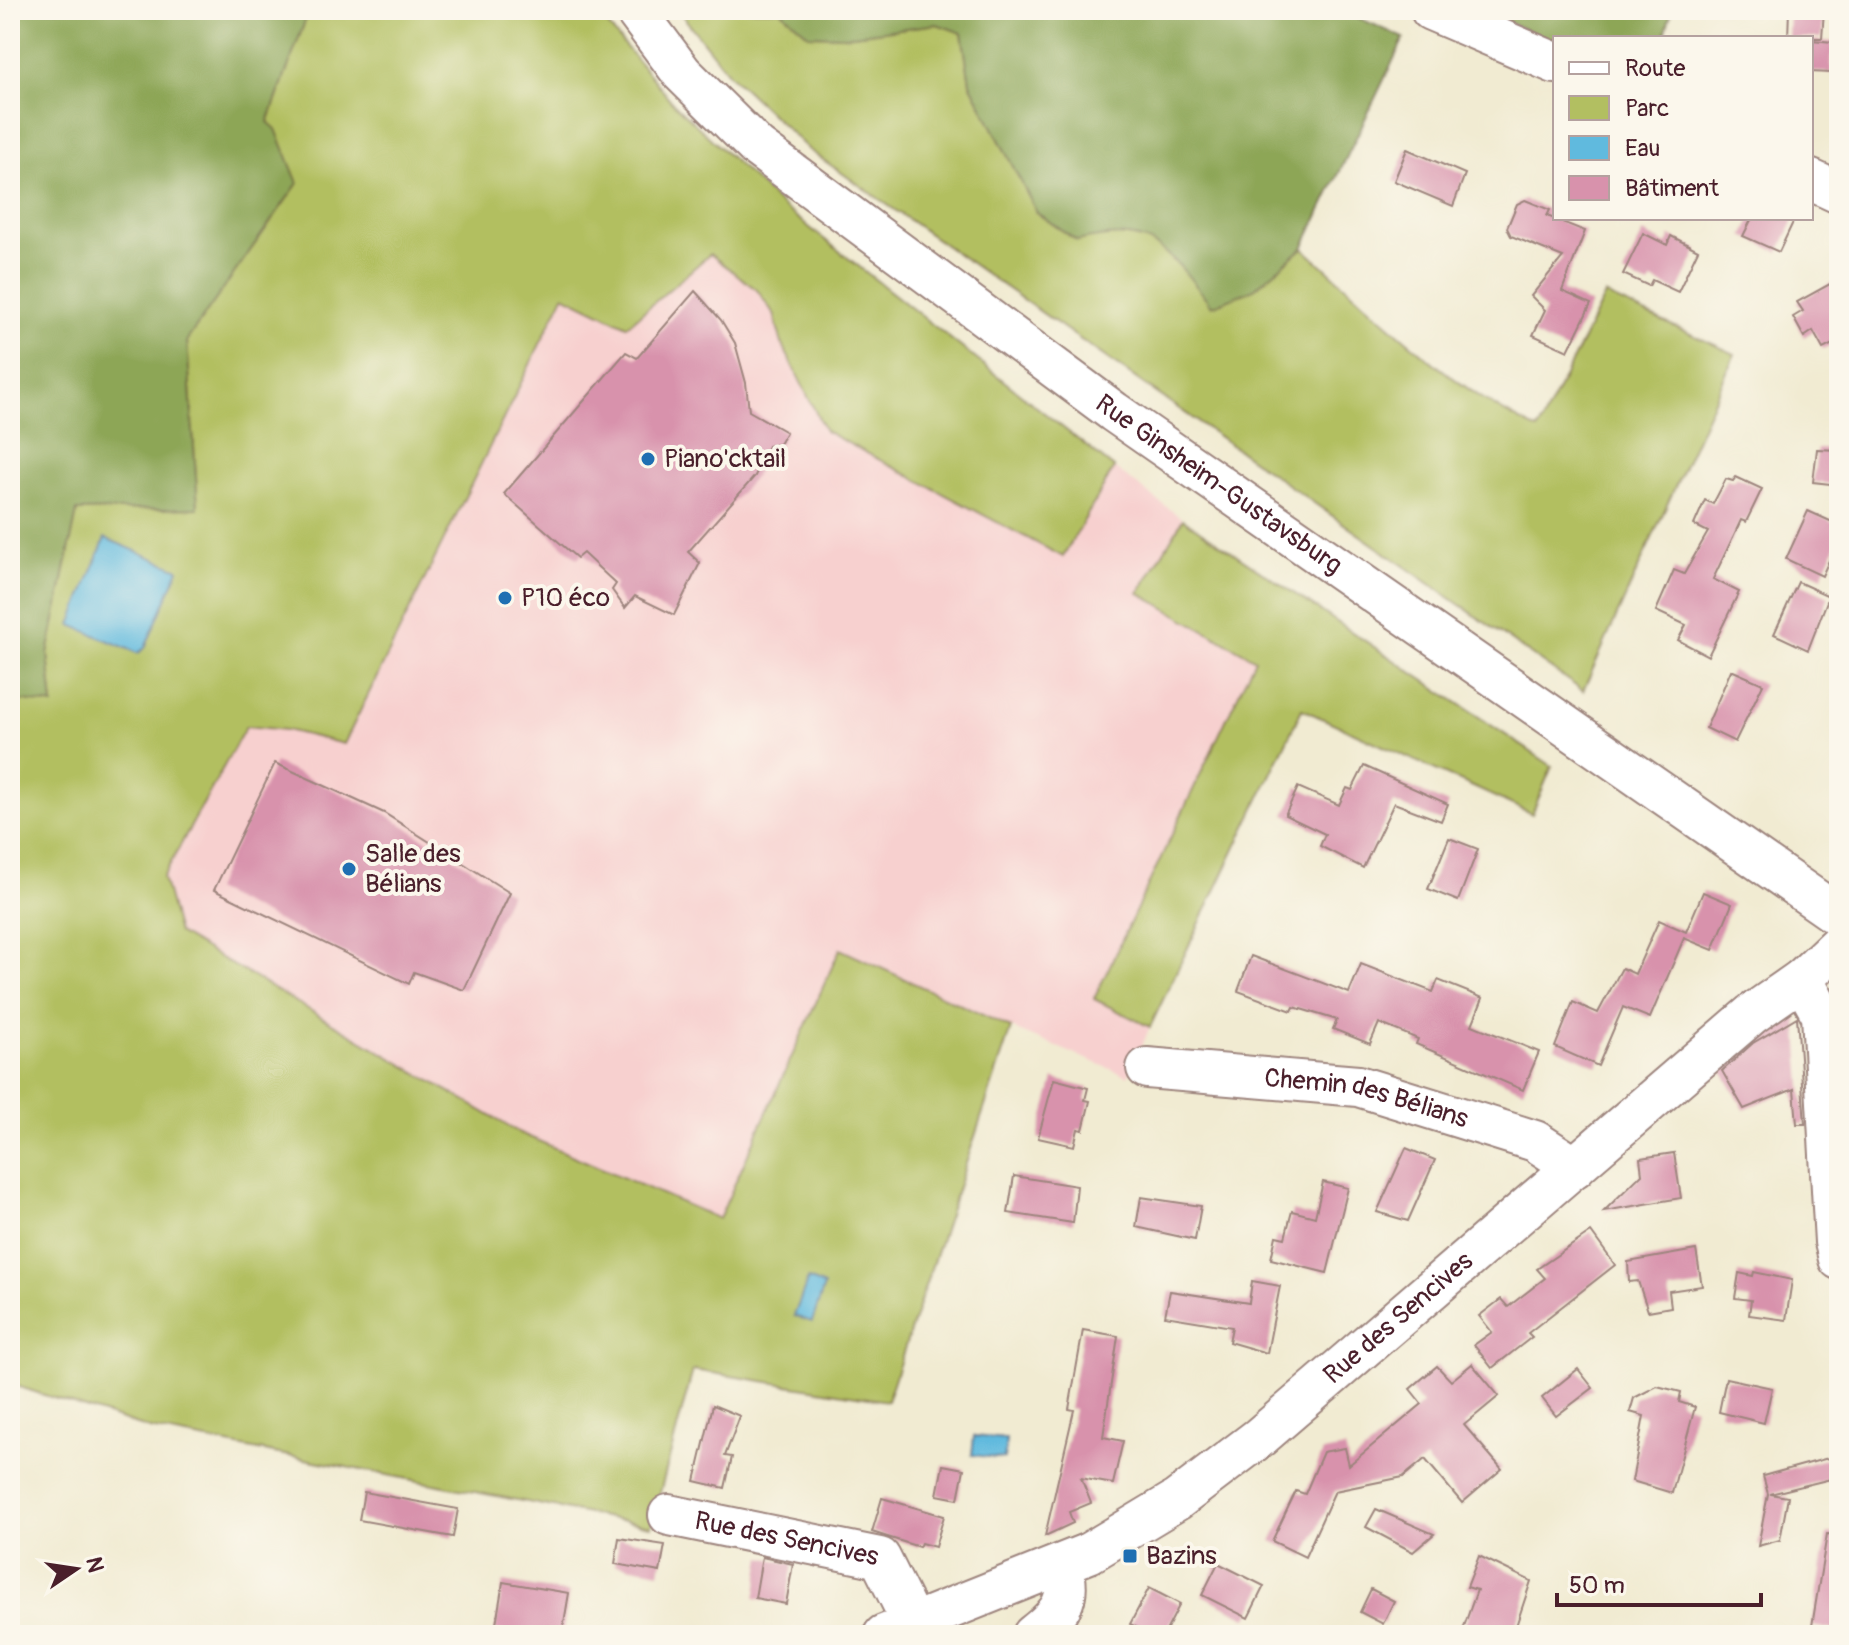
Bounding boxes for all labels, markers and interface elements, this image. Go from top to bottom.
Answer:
legend [1553,36,1813,220]
text: Route [1625,54,1686,83]
text: Parc [1625,94,1669,123]
text: Eau [1625,134,1660,163]
text: Bâtiment [1625,174,1719,203]
street label: Rue Ginsheim-Gustavsburg [1089,388,1348,582]
place label: Piano'cktail [664,443,786,475]
marker: Piano'cktail [639,450,657,468]
place label: P10 éco [521,582,610,614]
marker: P10 éco [496,589,514,607]
place label: Salle des Bélians [365,838,461,900]
marker: Salle des Bélians [340,860,358,878]
street label: Chemin des Bélians [1263,1062,1472,1135]
street label: Rue des Sencives [1317,1245,1480,1391]
street label: Rue des Sencives [692,1505,882,1573]
north arrow [36,1529,116,1609]
place label: Bazins [1146,1540,1217,1572]
marker: Bazins [1121,1547,1139,1565]
text: N [79,1554,110,1575]
scale bar [1557,1557,1761,1607]
text: 50 m [1569,1571,1625,1600]

